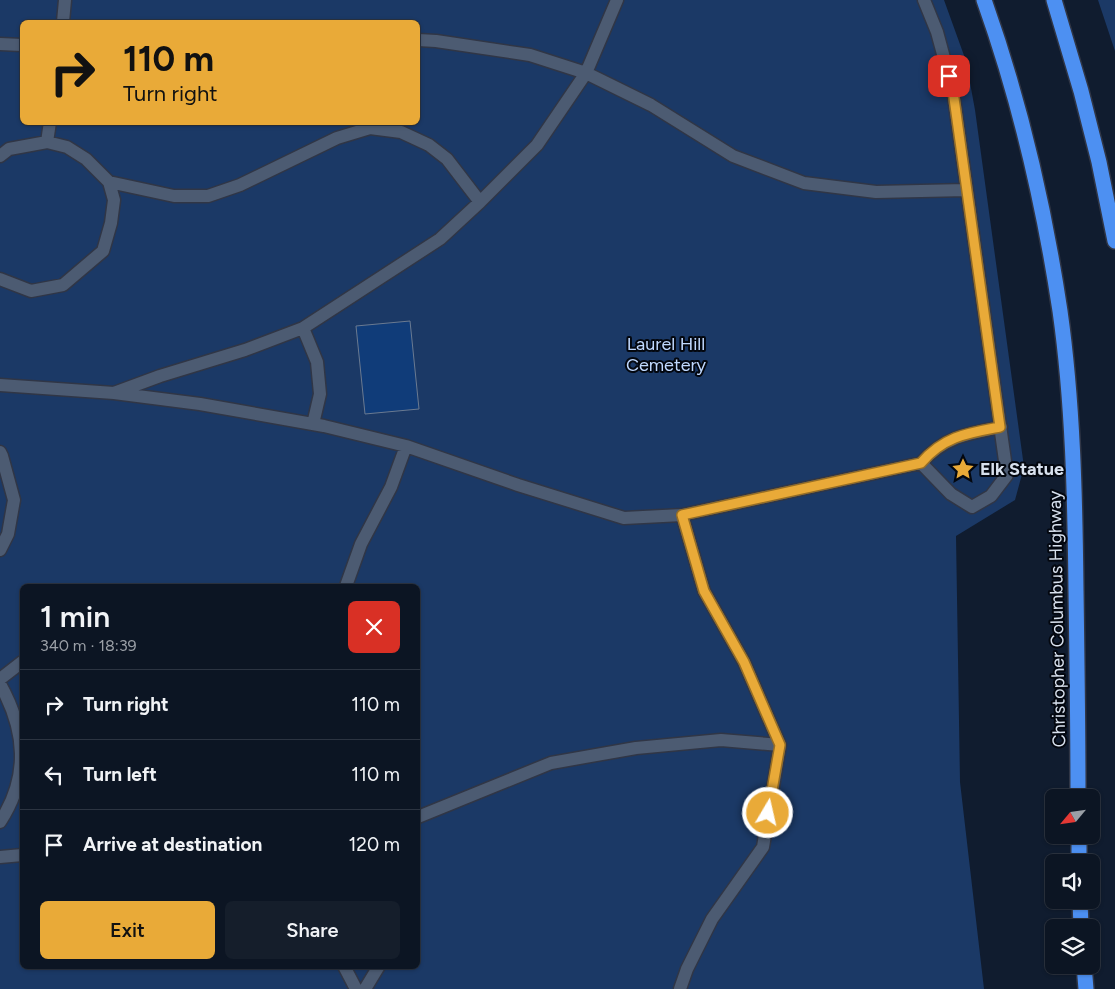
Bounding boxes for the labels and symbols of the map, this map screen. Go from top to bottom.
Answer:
pin [928,55,970,97]
park label: Laurel Hill Cemetery [626,333,707,376]
place icon: Elk Statue [950,456,976,482]
place label: Elk Statue [980,458,1064,480]
street label: Christopher Columbus Highway [1044,490,1070,748]
position arrow [741,786,793,838]
north arrow [1045,789,1100,844]

